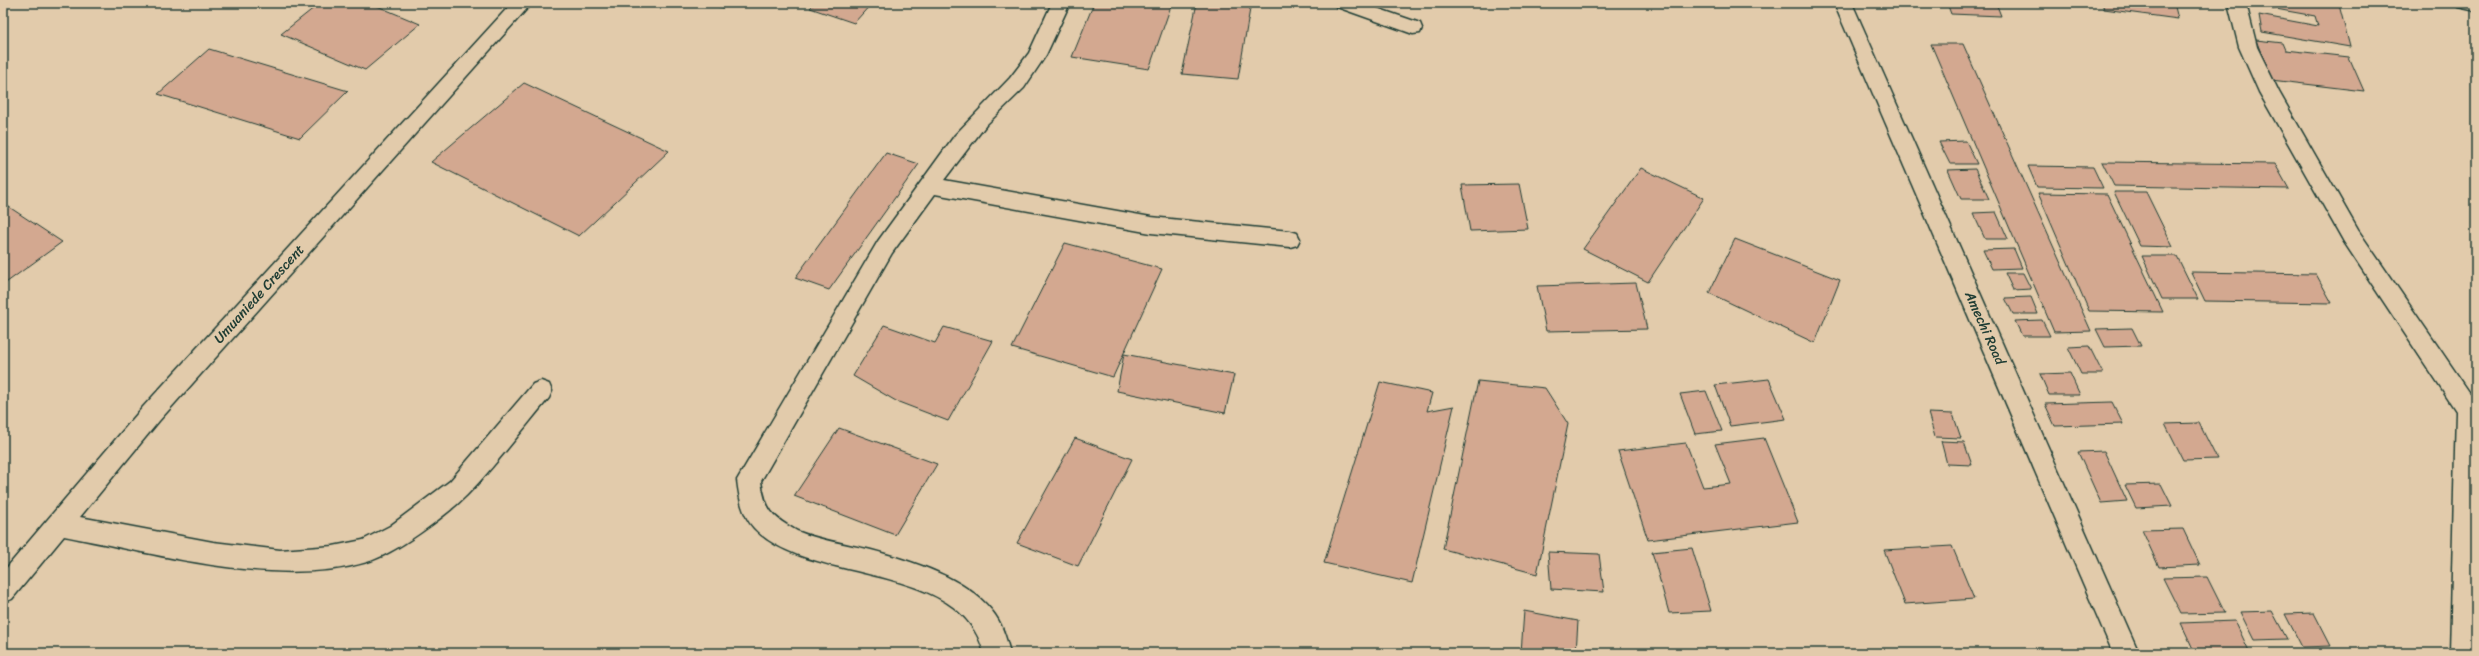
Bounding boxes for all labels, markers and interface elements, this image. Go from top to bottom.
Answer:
street label: Umuaniede Crescent [207,238,311,350]
street label: Amechi Road [1957,286,2013,371]

